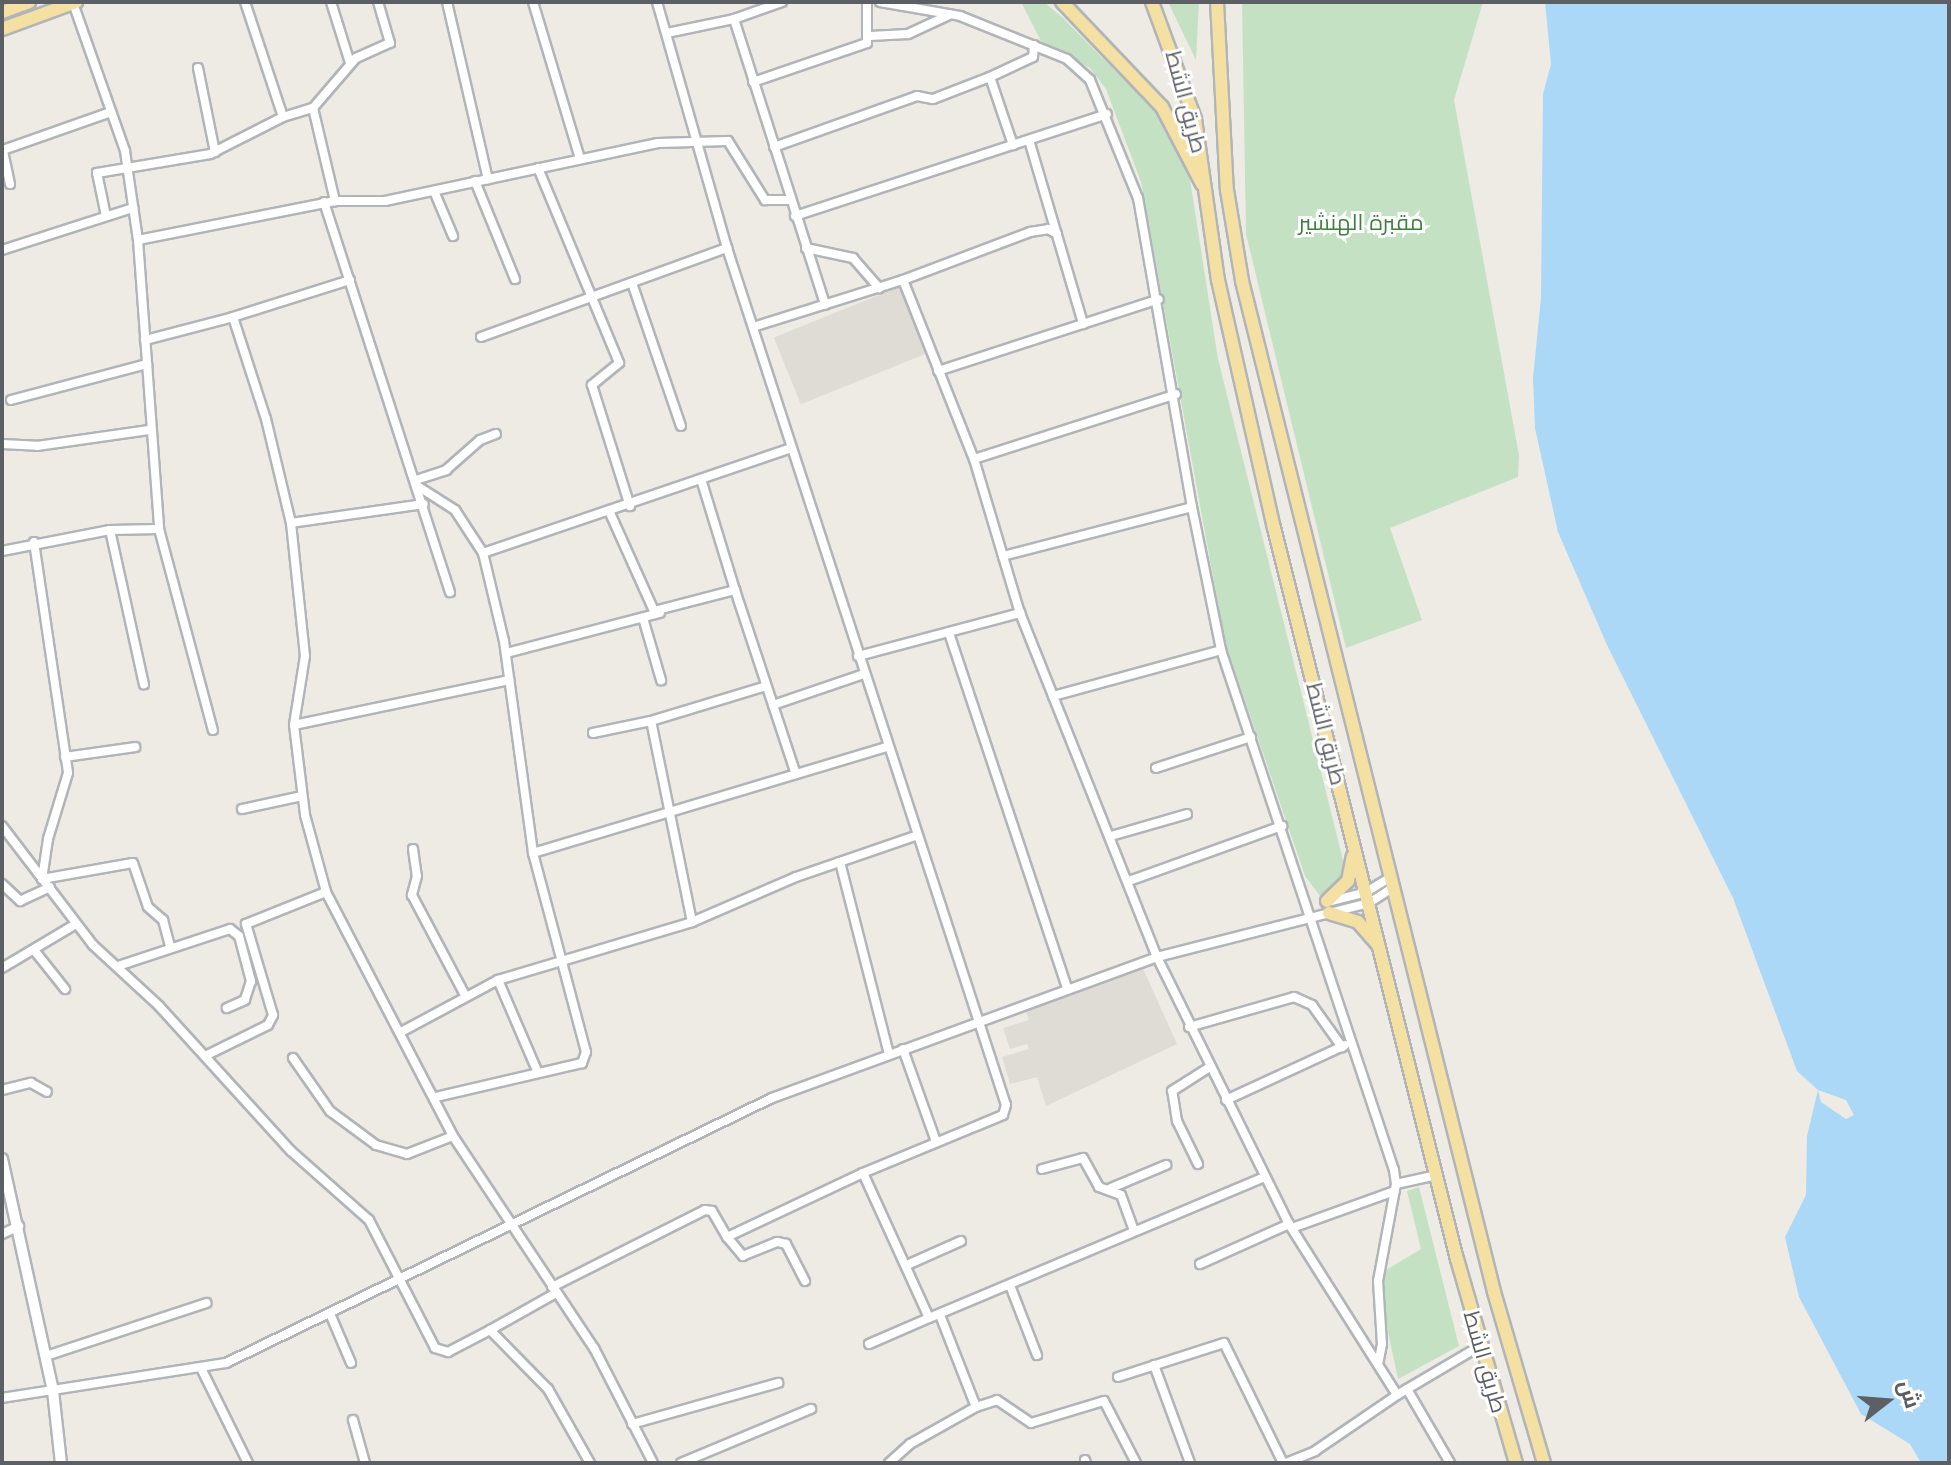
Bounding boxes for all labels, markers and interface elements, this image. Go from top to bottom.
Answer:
street label: طريق الشط [1160,48,1212,156]
park label: مقبرة الهنشير [1298,210,1424,236]
street label: طريق الشط [1301,680,1351,788]
street label: طريق الشط [1458,1308,1512,1416]
north arrow [1847,1361,1927,1441]
text: ش [1893,1377,1927,1411]

